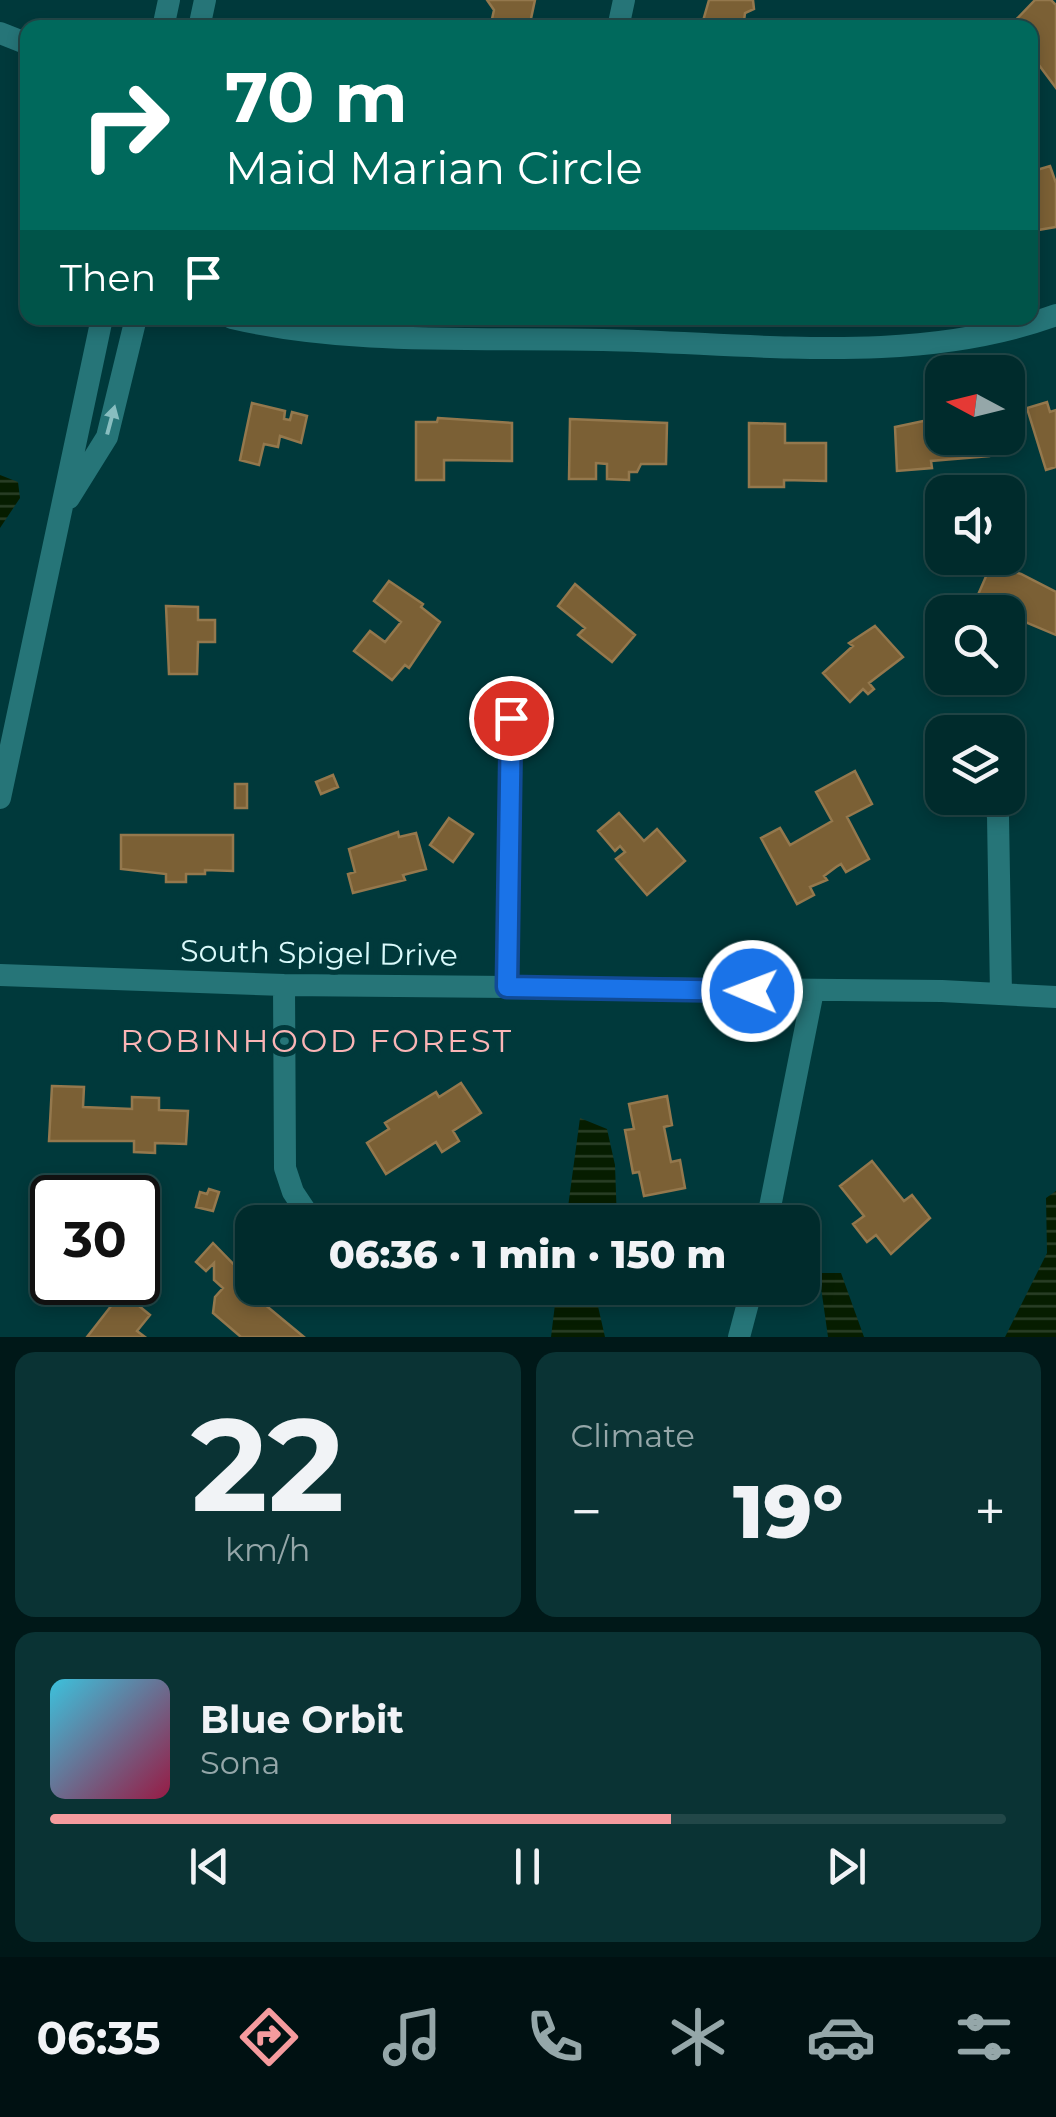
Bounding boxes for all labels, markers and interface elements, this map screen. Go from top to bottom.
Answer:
text: 70 m [225,54,408,140]
icon: right [60,60,190,190]
text: Maid Marian Circle [225,140,643,195]
icon: arrive [176,250,231,305]
text: Then [60,254,156,301]
north arrow [925,355,1025,455]
map controls [925,355,1025,815]
one-way arrow [104,404,120,435]
button: sound [925,475,1025,575]
button: search [925,595,1025,695]
pin [469,676,554,761]
icon: arrive [484,691,539,746]
button: layers [925,715,1025,815]
street label: South Spigel Drive [180,932,458,974]
position arrow [700,939,804,1043]
district label: ROBINHOOD FOREST [120,1021,514,1060]
speed limit sign: 30 [30,1175,160,1305]
text: 06:36 · 1 min · 150 m [329,1231,726,1278]
text: 22 [191,1385,344,1544]
text: Climate [571,1416,695,1455]
text: 19° [733,1465,843,1557]
text: − [571,1478,602,1545]
text: + [974,1478,1006,1545]
text: km/h [225,1530,310,1569]
text: Blue Orbit [200,1696,404,1743]
text: Sona [200,1743,280,1782]
icon: previous [182,1839,237,1894]
icon: pause [500,1839,555,1894]
icon: next [819,1839,874,1894]
icon: directions [234,2002,304,2072]
icon: music [377,2002,447,2072]
icon: phone [520,2002,590,2072]
icon: climate [663,2002,733,2072]
icon: car [806,2002,876,2072]
icon: filters [949,2002,1019,2072]
text: 06:35 [37,2010,161,2065]

